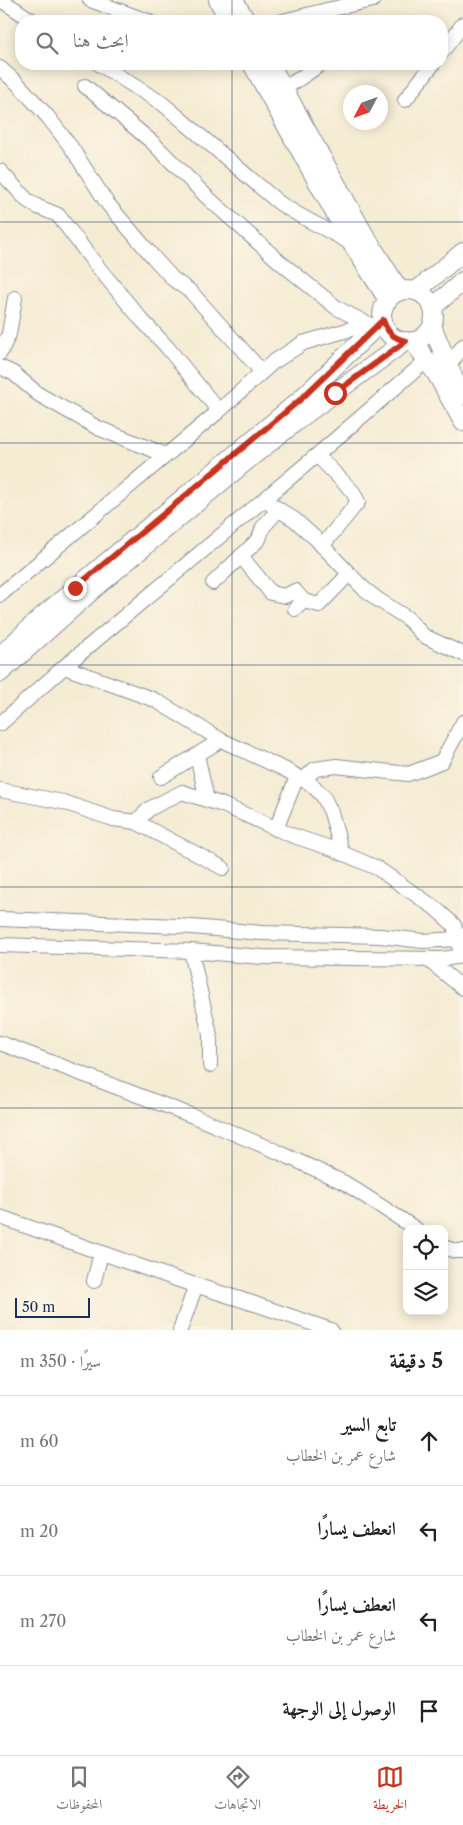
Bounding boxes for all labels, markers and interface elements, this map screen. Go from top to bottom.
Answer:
search box [15,15,448,70]
icon: search [33,29,61,57]
text: ابحث هنا [73,29,129,52]
north arrow [343,85,388,130]
route start [324,382,347,405]
route end [64,577,87,600]
map controls [403,1225,448,1315]
button: locate [403,1225,448,1270]
button: layers [403,1270,448,1315]
scale bar [15,1295,90,1318]
text: 50 m [22,1298,55,1316]
text: 5 دقيقة [389,1348,443,1373]
text: سيرًا · 350 m [20,1351,101,1371]
text: تابع السير [342,1413,396,1436]
icon: ahead [415,1427,443,1455]
text: 60 m [20,1431,59,1451]
text: شارع عمر بن الخطاب [286,1445,396,1465]
text: انعطف يسارًا [317,1517,396,1540]
icon: left [415,1517,443,1545]
text: 20 m [20,1521,59,1541]
text: انعطف يسارًا [317,1593,396,1616]
icon: left [415,1607,443,1635]
text: 270 m [20,1611,66,1631]
text: شارع عمر بن الخطاب [286,1625,396,1645]
text: الوصول إلى الوجهة [282,1697,396,1720]
icon: arrive [415,1697,443,1725]
tab: المحفوظات [56,1763,102,1818]
tab: الاتجاهات [214,1763,261,1818]
tab: الخريطة [373,1763,407,1818]

